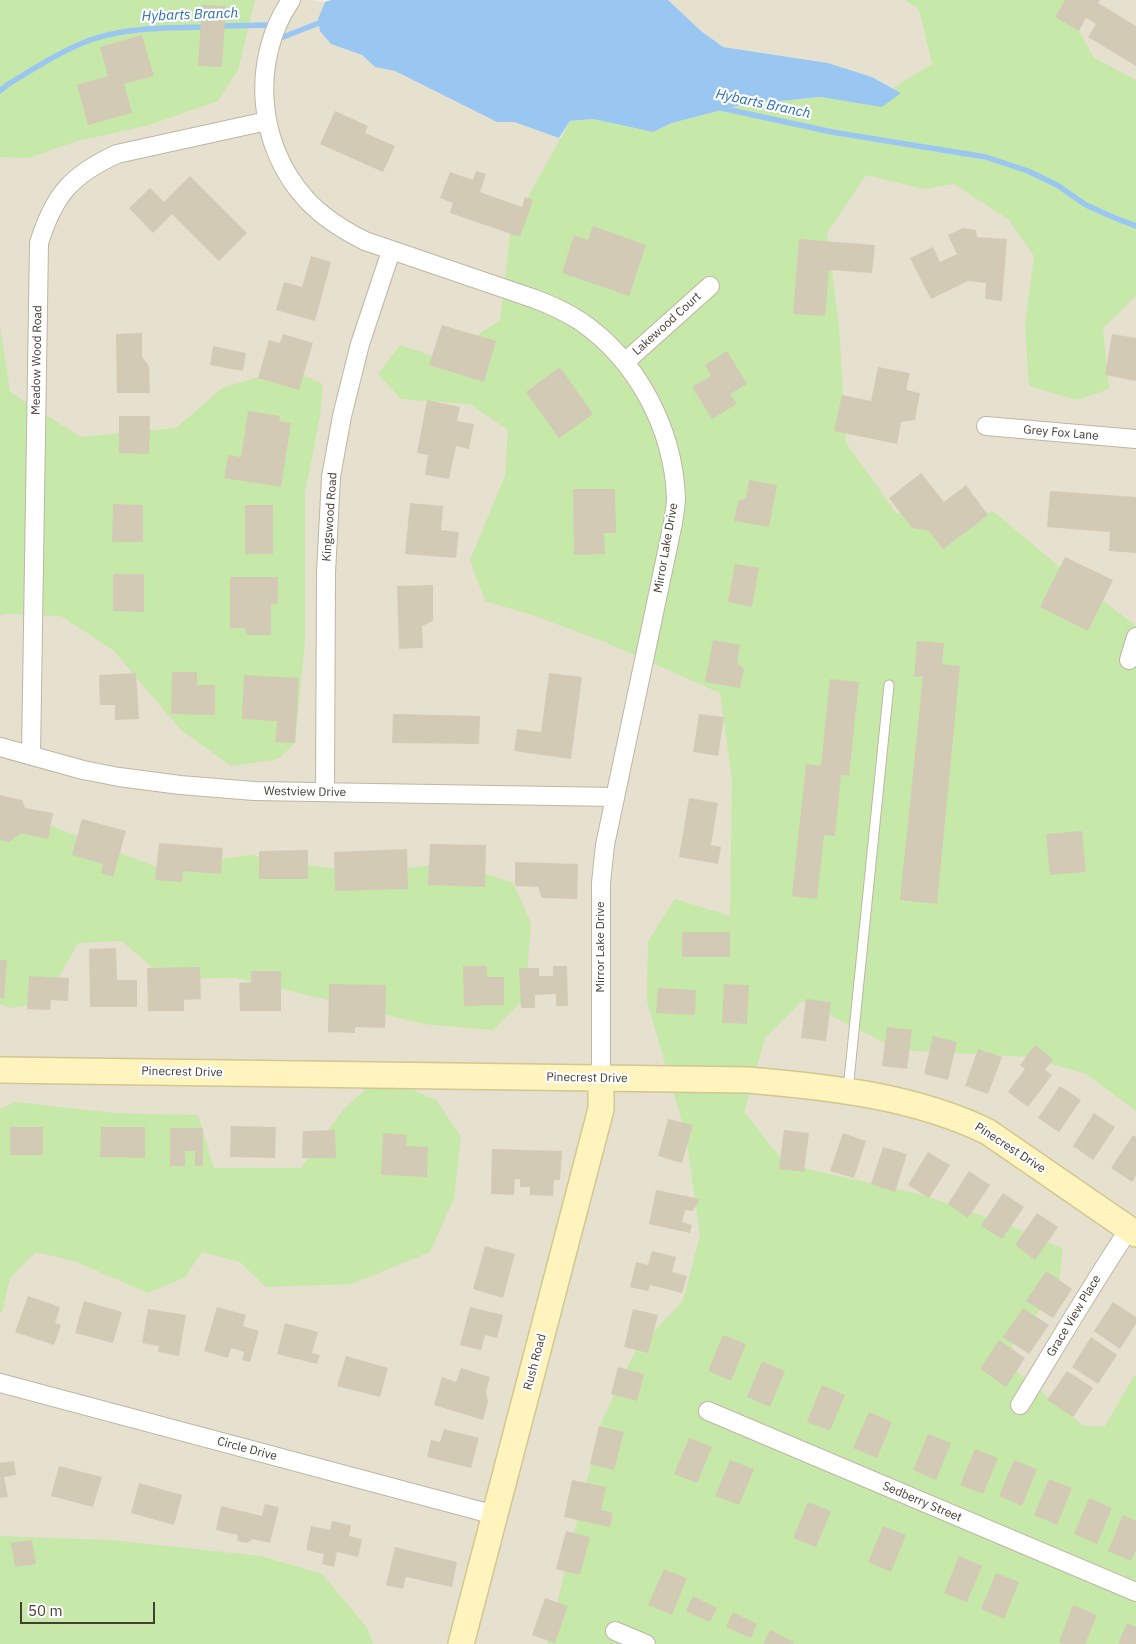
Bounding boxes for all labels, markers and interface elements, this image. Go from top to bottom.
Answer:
water label: Hybarts Branch [141,5,239,25]
water label: Hybarts Branch [714,86,812,122]
street label: Lakewood Court [630,290,704,358]
street label: Meadow Wood Road [29,305,45,415]
street label: Grey Fox Lane [1023,423,1099,443]
street label: Kingswood Road [320,472,340,562]
street label: Mirror Lake Drive [651,502,681,594]
street label: Westview Drive [264,784,346,800]
street label: Mirror Lake Drive [594,901,608,993]
street label: Pinecrest Drive [141,1064,223,1080]
street label: Pinecrest Drive [546,1070,628,1086]
street label: Pinecrest Drive [972,1120,1048,1176]
street label: Grace View Place [1044,1272,1104,1360]
street label: Rush Road [521,1332,549,1392]
street label: Circle Drive [215,1434,279,1464]
street label: Sedberry Street [880,1479,964,1525]
scale bar [22,1592,158,1624]
text: 50 m [28,1601,63,1620]

